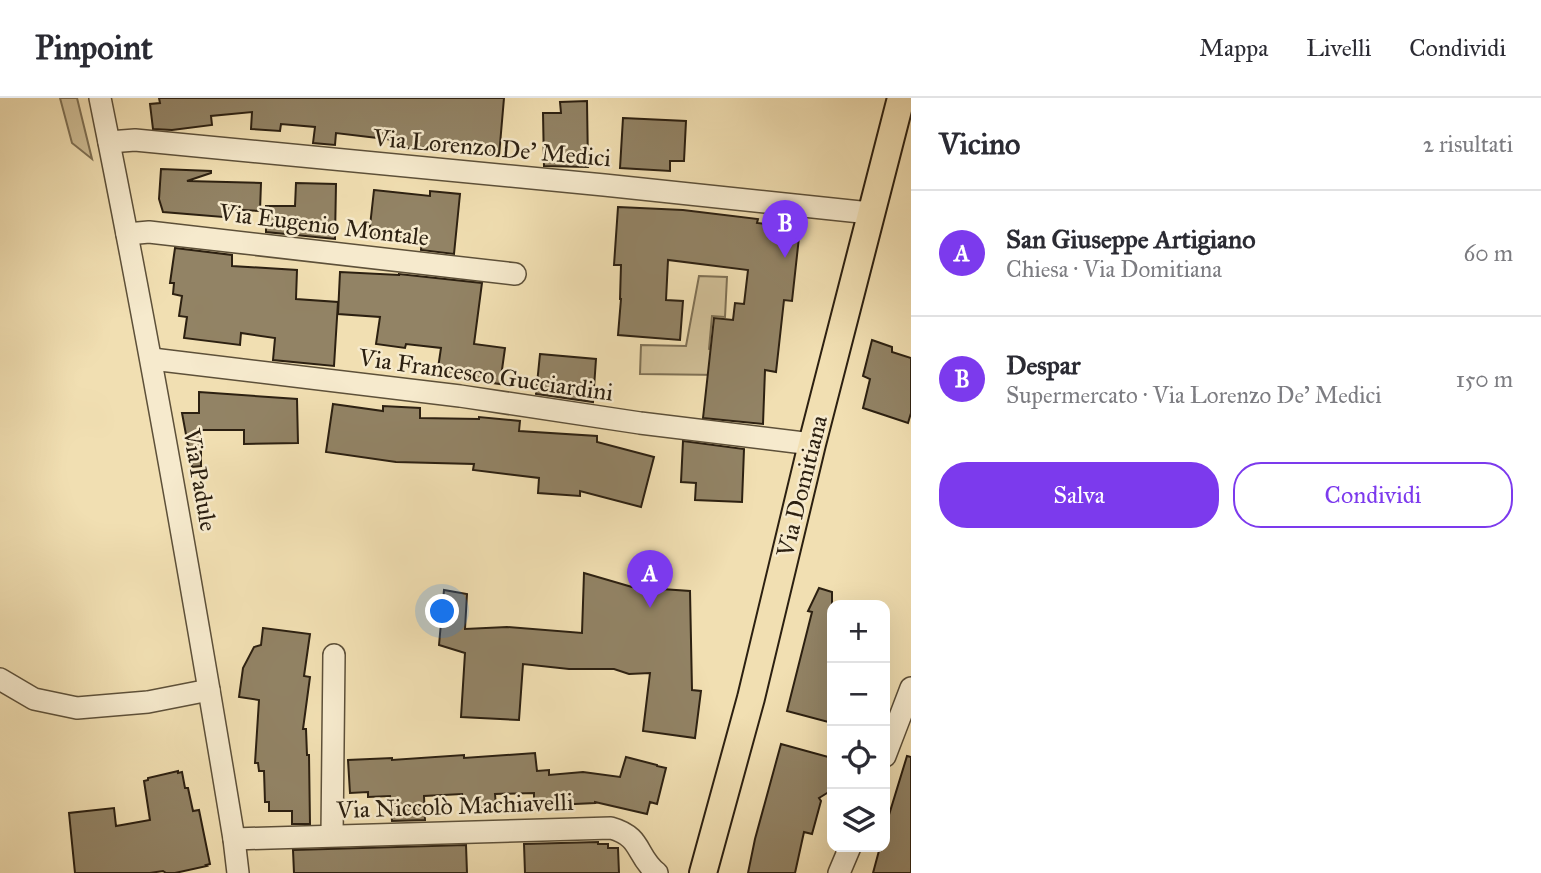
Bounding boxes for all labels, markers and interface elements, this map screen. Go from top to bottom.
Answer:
text: Pinpoint [35,28,153,68]
text: Mappa [1199,33,1268,63]
text: Livelli [1306,33,1371,63]
text: Condividi [1409,33,1506,63]
street label: Via Lorenzo De' Medici [371,123,613,173]
text: Vicino [939,126,1020,162]
text: 2 risultati [1423,130,1513,158]
street label: Via Eugenio Montale [216,197,431,253]
pin: B [762,200,808,258]
text: San Giuseppe Artigiano [1006,223,1255,255]
text: A [954,239,970,267]
text: 60 m [1464,239,1513,267]
text: Chiesa · Via Domitiana [1006,255,1222,283]
street label: Via Francesco Gucciardini [356,342,616,408]
text: Despar [1006,349,1081,381]
text: B [954,365,970,393]
text: 150 m [1456,365,1513,393]
text: Supermercato · Via Lorenzo De' Medici [1006,381,1382,409]
street label: Via Domitiana [770,411,834,561]
street label: Via Padule [176,426,224,533]
button: Salva [939,462,1219,528]
button: Condividi [1233,462,1513,528]
pin: A [627,550,673,608]
your location [425,594,459,628]
map controls [827,600,890,852]
button: + [827,600,890,663]
button: − [827,663,890,726]
button: locate [827,726,890,789]
street label: Via Niccolò Machiavelli [335,787,574,825]
button: layers [827,789,890,852]

